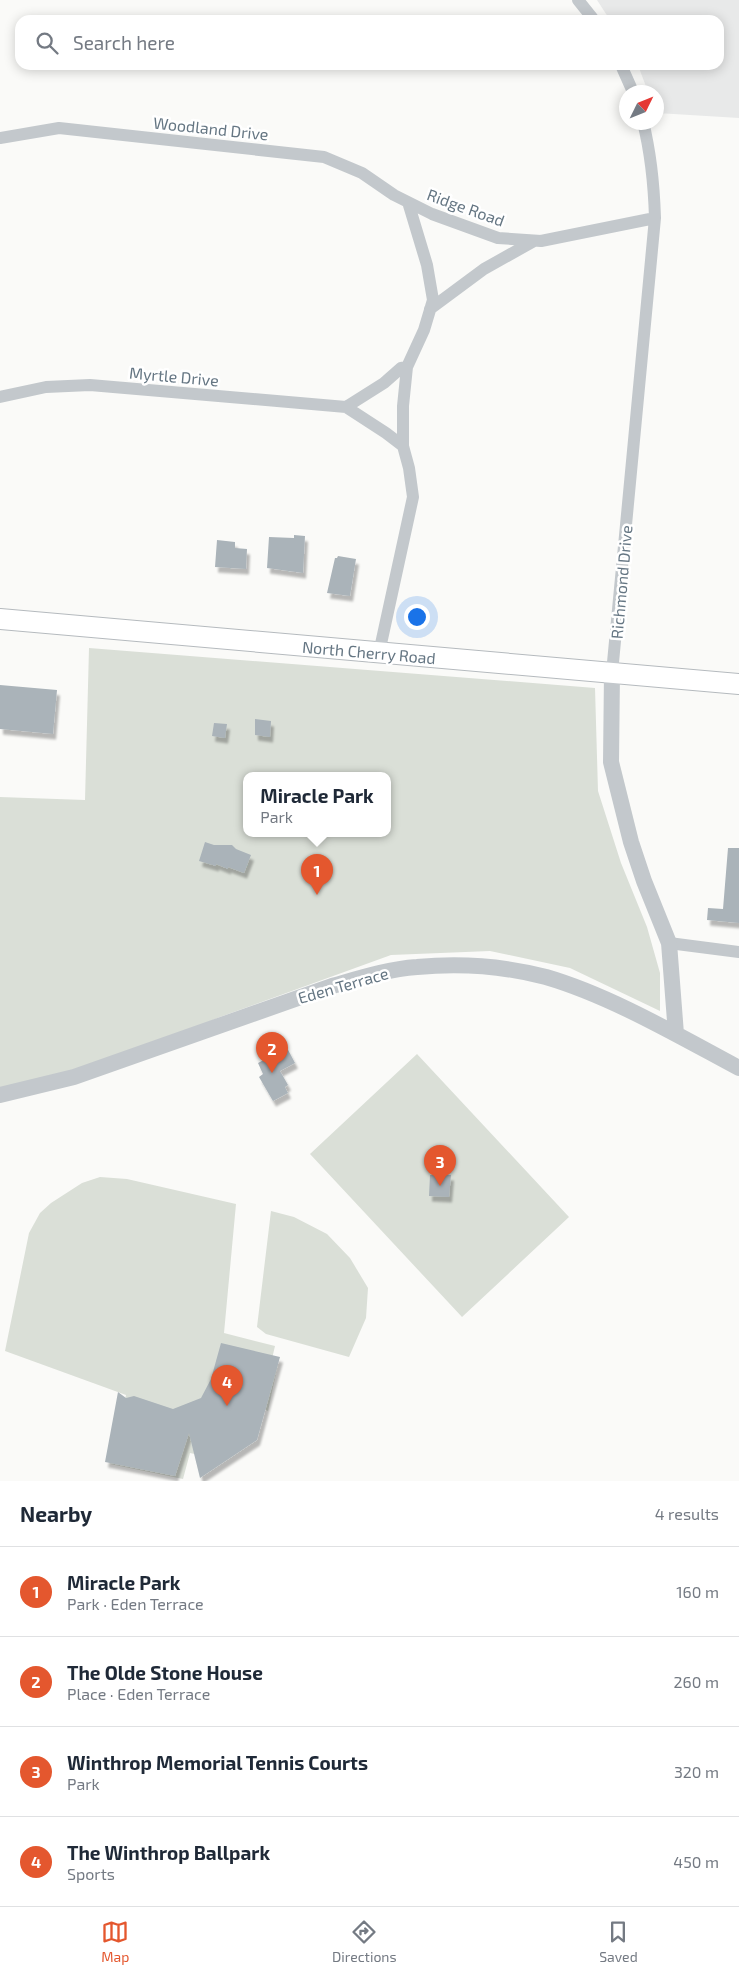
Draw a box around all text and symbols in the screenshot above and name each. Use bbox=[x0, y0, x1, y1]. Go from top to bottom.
search box bbox=[15, 15, 724, 70]
icon: search bbox=[33, 29, 61, 57]
text: Search here bbox=[73, 31, 175, 54]
north arrow bbox=[619, 85, 664, 130]
street label: Woodland Drive bbox=[152, 113, 270, 143]
street label: Ridge Road bbox=[425, 184, 507, 230]
street label: Myrtle Drive bbox=[128, 363, 220, 389]
street label: Richmond Drive bbox=[607, 524, 635, 640]
your location bbox=[404, 604, 430, 630]
street label: North Cherry Road bbox=[301, 637, 437, 667]
popup bbox=[243, 772, 391, 837]
text: Miracle Park bbox=[260, 784, 374, 807]
text: Park bbox=[260, 807, 293, 826]
pin: 1 bbox=[301, 854, 333, 895]
street label: Eden Terrace bbox=[296, 963, 390, 1007]
pin: 2 bbox=[256, 1032, 288, 1073]
pin: 3 bbox=[424, 1145, 456, 1186]
pin: 4 bbox=[211, 1365, 243, 1406]
text: Nearby bbox=[20, 1501, 92, 1526]
text: 4 results bbox=[655, 1504, 719, 1523]
text: Miracle Park bbox=[67, 1571, 180, 1594]
text: 1 bbox=[33, 1582, 39, 1601]
text: 160 m bbox=[676, 1582, 719, 1601]
text: Park · Eden Terrace bbox=[67, 1594, 204, 1613]
text: The Olde Stone House bbox=[67, 1661, 263, 1684]
text: 2 bbox=[31, 1672, 41, 1691]
text: 260 m bbox=[674, 1672, 719, 1691]
text: Place · Eden Terrace bbox=[67, 1684, 210, 1703]
text: Winthrop Memorial Tennis Courts bbox=[67, 1751, 368, 1774]
text: 3 bbox=[31, 1762, 41, 1781]
text: 320 m bbox=[674, 1762, 719, 1781]
text: Park bbox=[67, 1774, 100, 1793]
text: The Winthrop Ballpark bbox=[67, 1841, 270, 1864]
text: 4 bbox=[31, 1852, 41, 1871]
text: 450 m bbox=[673, 1852, 719, 1871]
text: Sports bbox=[67, 1864, 115, 1883]
tab: Map bbox=[101, 1918, 129, 1965]
tab: Directions bbox=[332, 1918, 397, 1965]
tab: Saved bbox=[599, 1918, 638, 1965]

